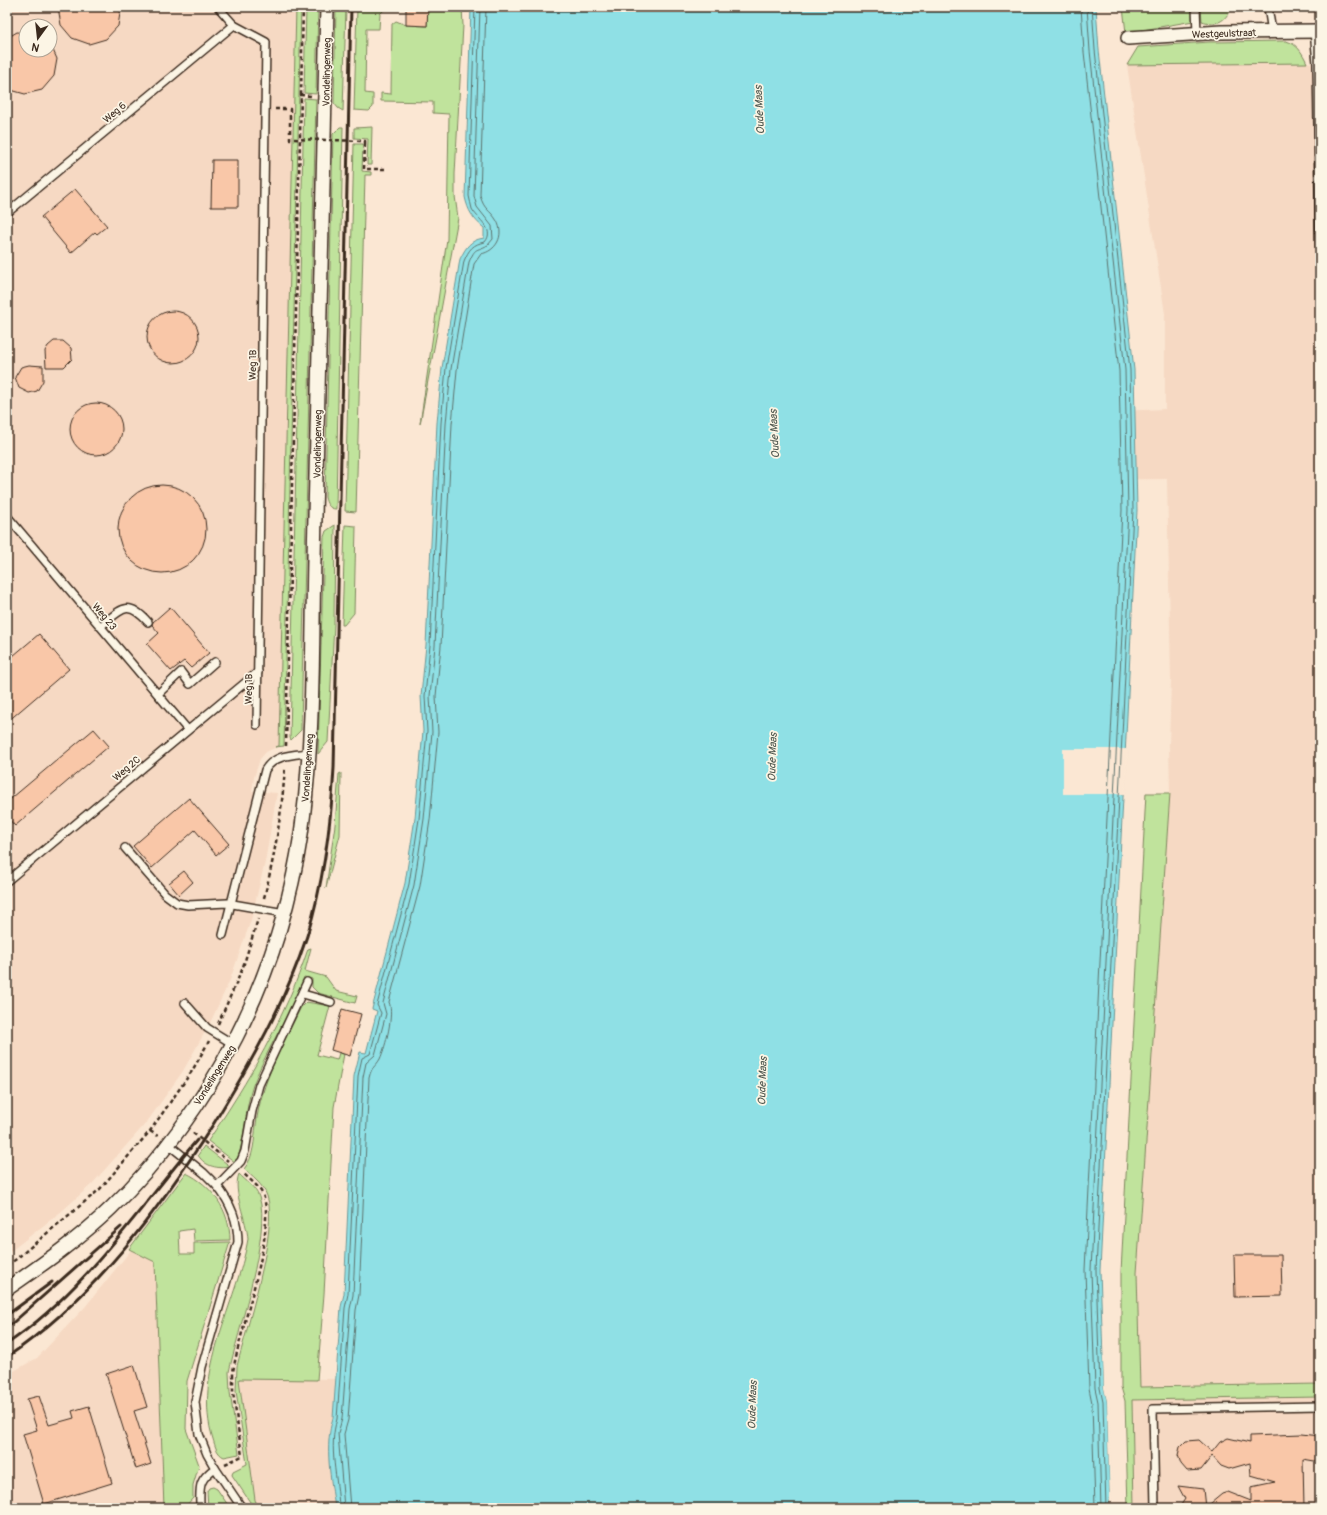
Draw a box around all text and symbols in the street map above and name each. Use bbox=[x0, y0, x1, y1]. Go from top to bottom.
north arrow bbox=[18, 18, 58, 58]
street label: Westgeulstraat bbox=[1192, 27, 1257, 41]
street label: Vondelingenweg bbox=[320, 38, 334, 106]
text: N bbox=[30, 40, 41, 54]
water label: Oude Maas bbox=[752, 84, 767, 135]
street label: Weg 6 bbox=[101, 100, 129, 126]
street label: Weg 1B bbox=[247, 349, 259, 380]
water label: Oude Maas bbox=[767, 408, 782, 459]
street label: Vondelingenweg bbox=[311, 410, 325, 478]
street label: Weg 23 bbox=[89, 601, 119, 633]
street label: Weg 1B bbox=[243, 673, 255, 704]
water label: Oude Maas bbox=[765, 731, 780, 782]
street label: Vondelingenweg bbox=[300, 733, 316, 803]
street label: Weg 2C bbox=[110, 754, 143, 784]
street label: Vondelingenweg bbox=[192, 1043, 238, 1108]
water label: Oude Maas bbox=[755, 1055, 770, 1106]
water label: Oude Maas bbox=[745, 1379, 760, 1430]

